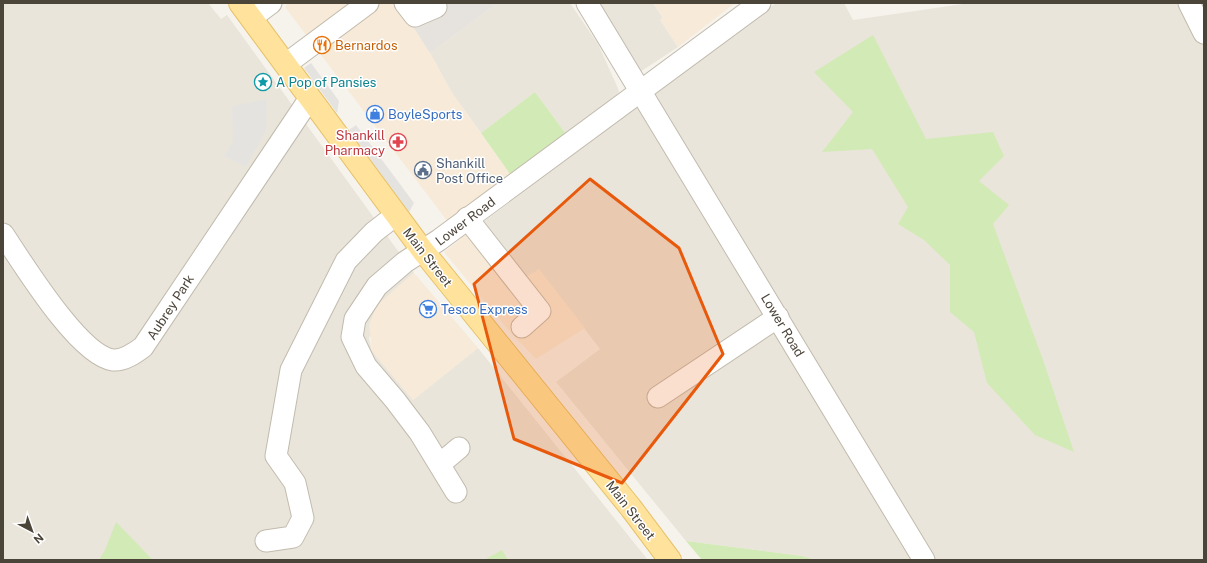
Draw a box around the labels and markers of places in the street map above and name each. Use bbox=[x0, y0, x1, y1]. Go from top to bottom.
restaurant icon: Bernardos bbox=[312, 35, 332, 55]
place label: Bernardos bbox=[335, 38, 398, 53]
place icon: A Pop of Pansies bbox=[253, 72, 273, 92]
place label: A Pop of Pansies bbox=[276, 75, 376, 90]
shop icon: BoyleSports bbox=[365, 104, 385, 124]
place label: BoyleSports bbox=[388, 107, 462, 122]
place label: Shankill Pharmacy bbox=[325, 128, 385, 158]
pharmacy icon: Shankill Pharmacy bbox=[388, 132, 408, 152]
place label: Shankill Post Office bbox=[436, 156, 503, 186]
public building icon: Shankill Post Office bbox=[413, 160, 433, 180]
supermarket icon: Tesco Express bbox=[418, 299, 438, 319]
place label: Tesco Express bbox=[441, 302, 528, 317]

